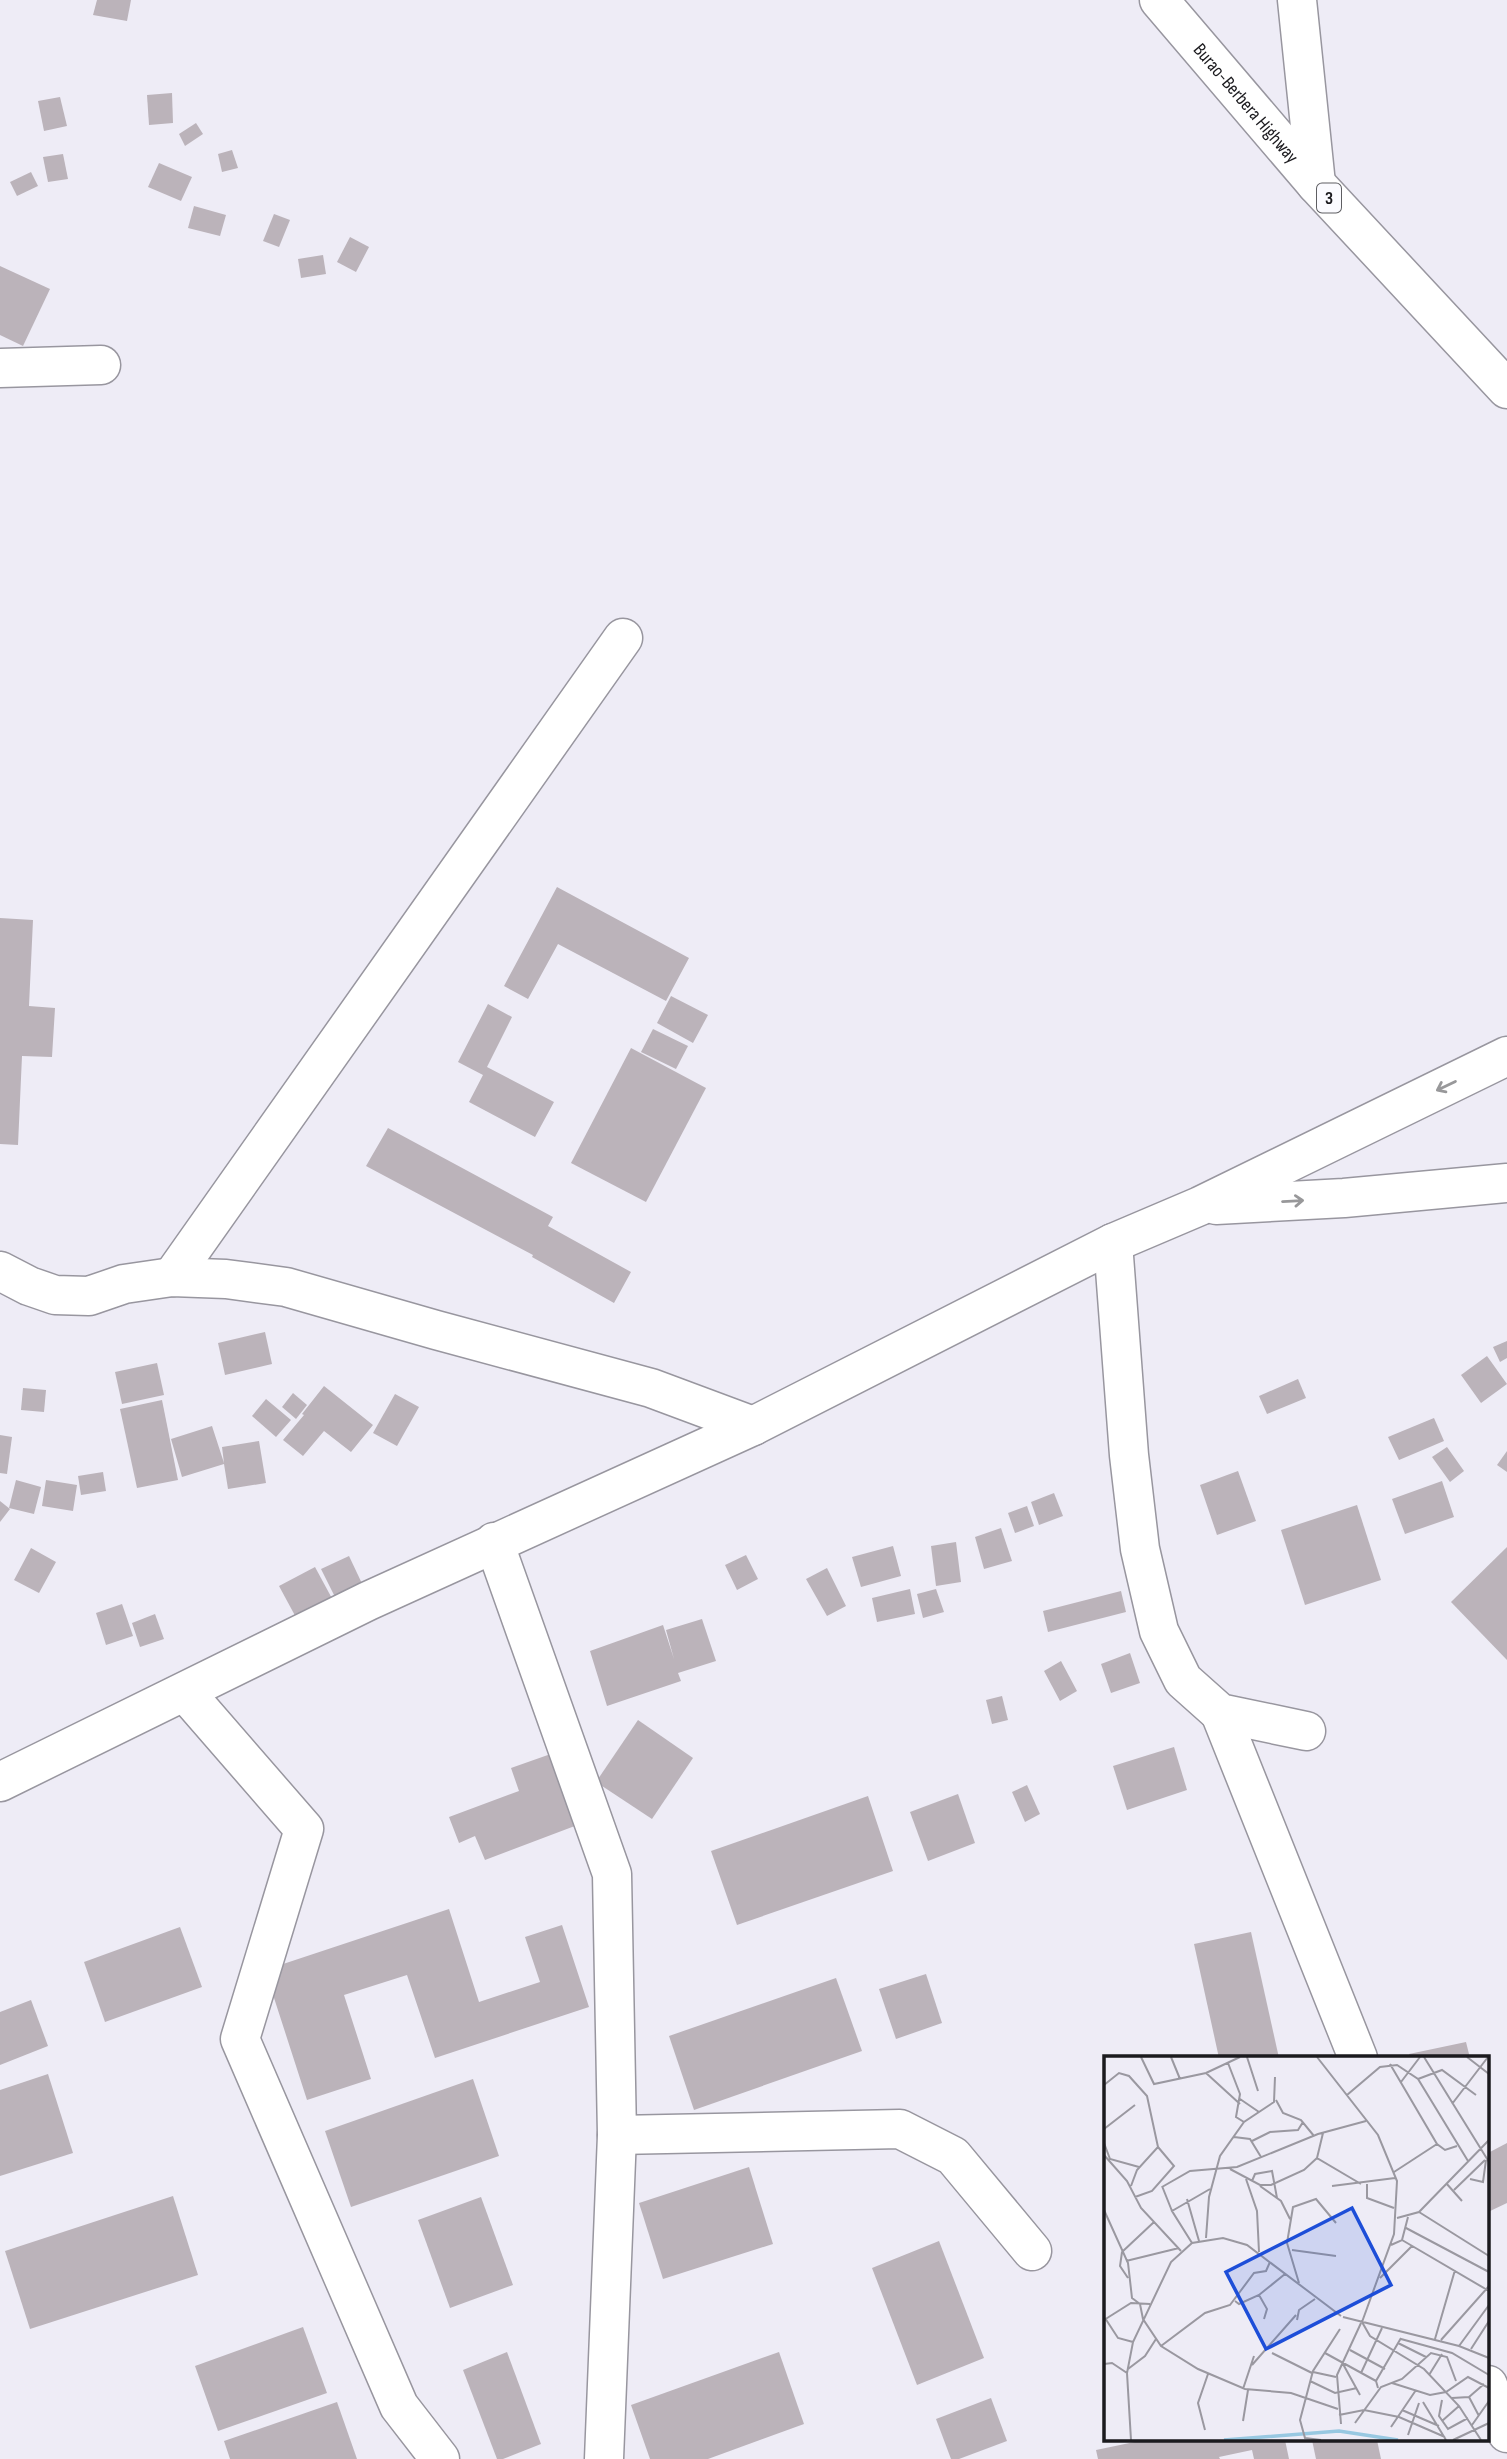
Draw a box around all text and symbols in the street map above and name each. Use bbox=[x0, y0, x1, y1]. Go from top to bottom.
street label: Burao-Berbera Highway bbox=[1188, 39, 1303, 169]
road number: 3 bbox=[1317, 183, 1341, 212]
one-way arrow bbox=[1436, 1080, 1457, 1093]
one-way arrow bbox=[1281, 1194, 1304, 1207]
inset map bbox=[1104, 2056, 1490, 2442]

